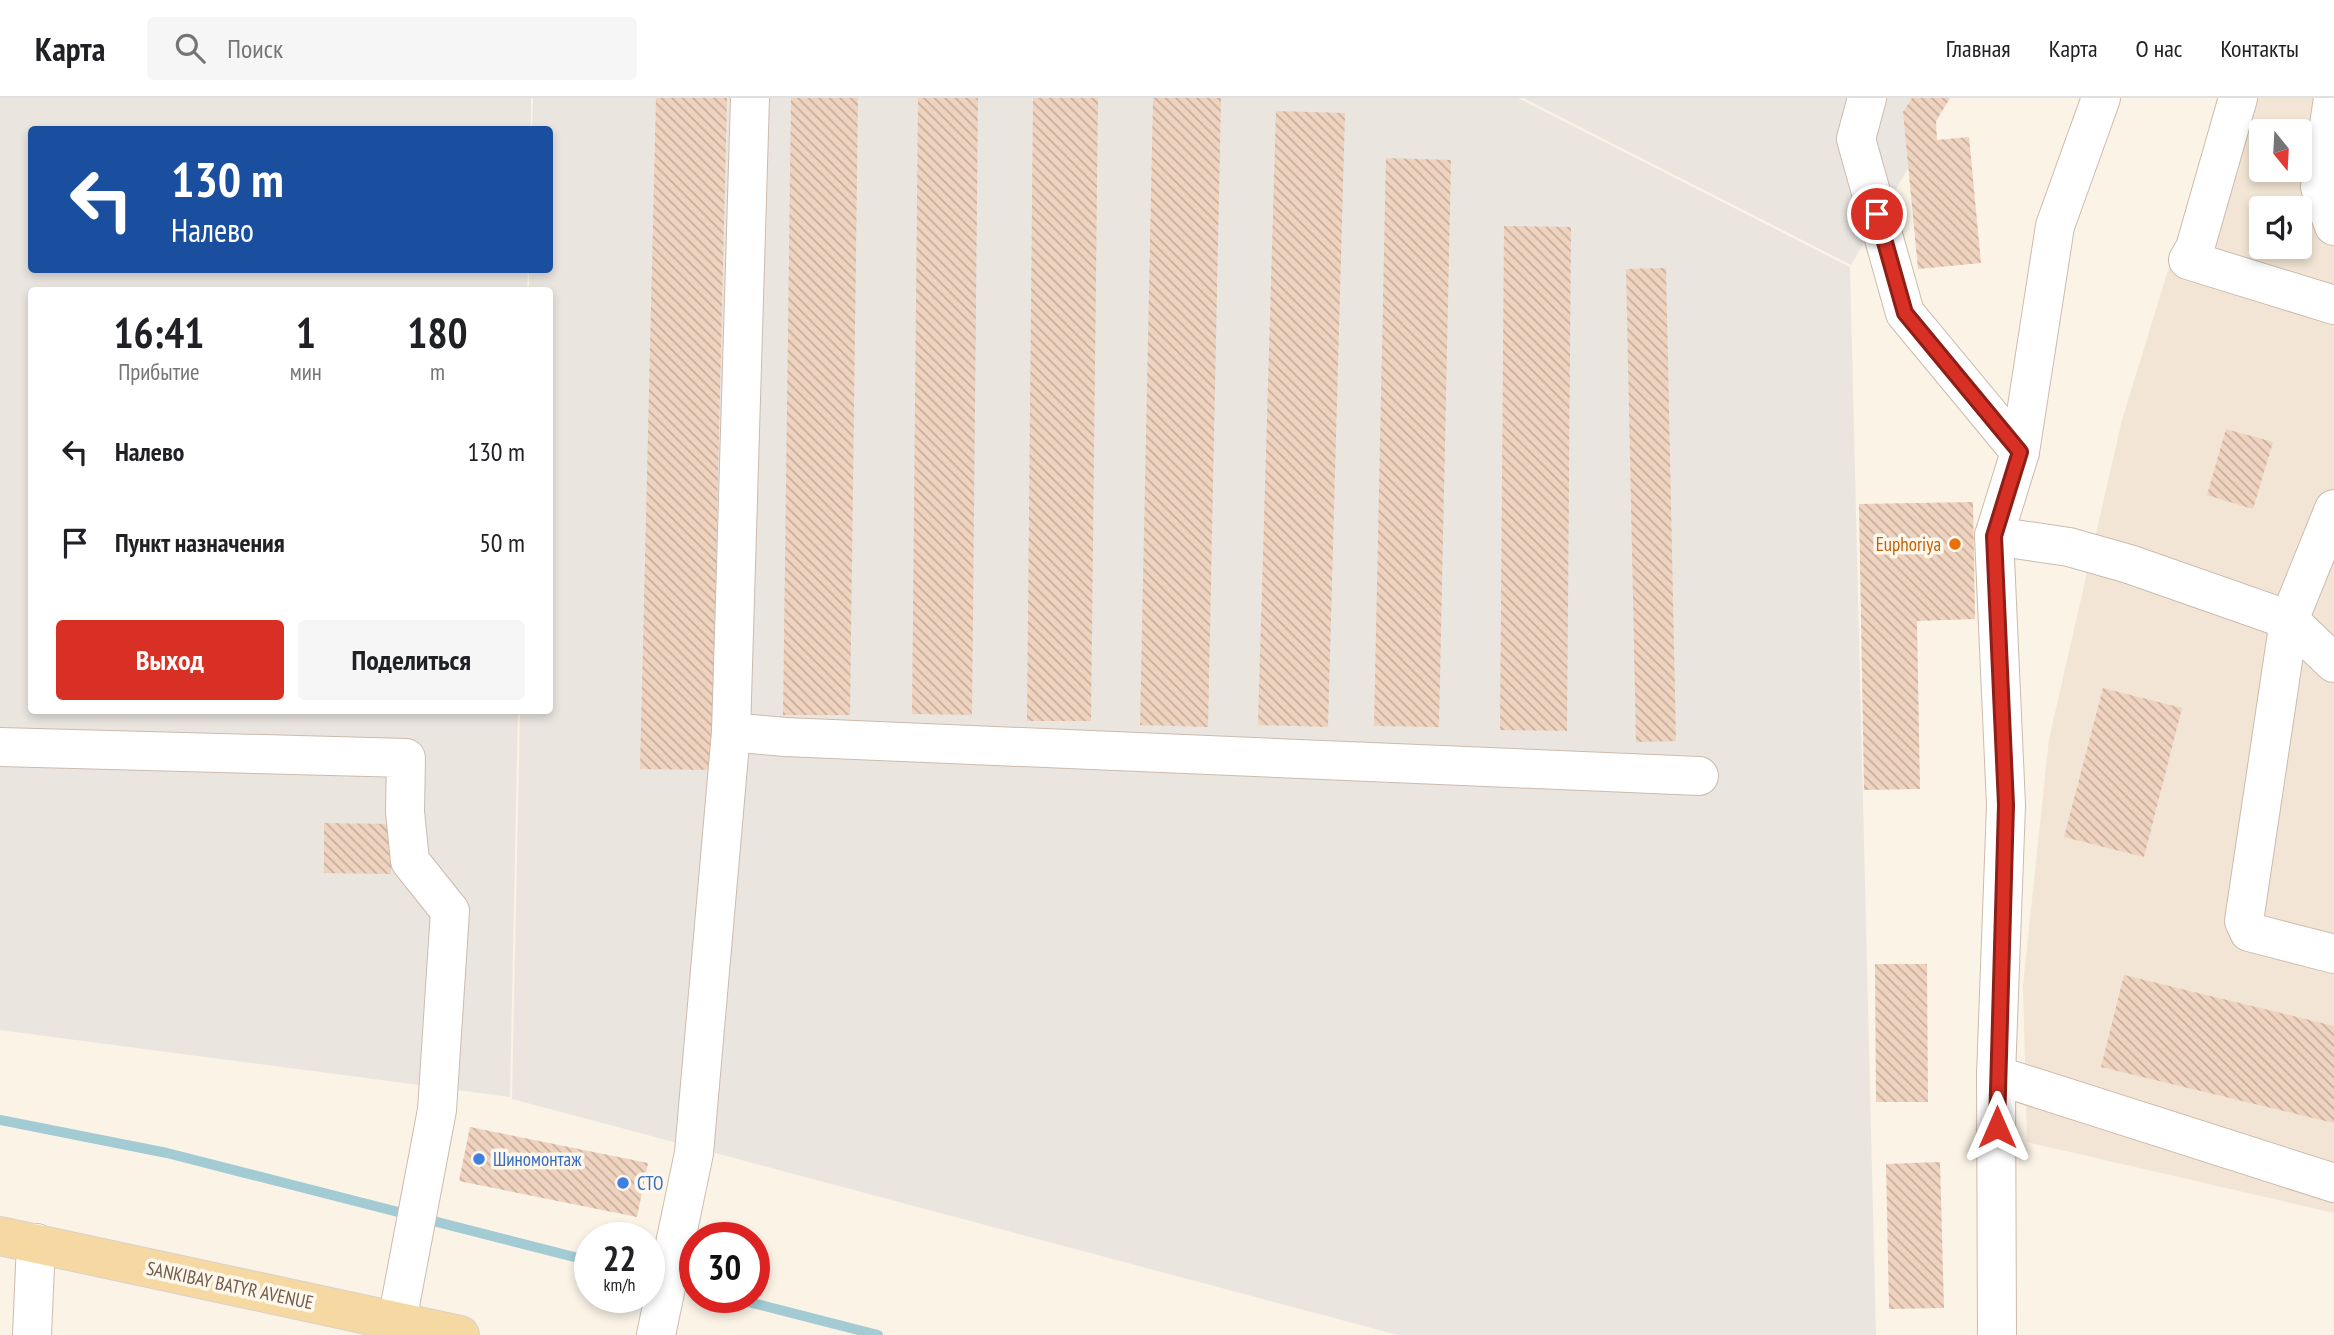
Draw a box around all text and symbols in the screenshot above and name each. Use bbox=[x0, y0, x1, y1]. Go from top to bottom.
search box bbox=[147, 17, 637, 80]
text: Карта bbox=[35, 27, 105, 70]
icon: search bbox=[171, 29, 209, 67]
text: Поиск bbox=[227, 32, 283, 65]
text: Главная bbox=[1946, 33, 2011, 64]
text: Карта bbox=[2049, 33, 2098, 64]
text: О нас bbox=[2136, 33, 2182, 64]
text: Контакты bbox=[2220, 33, 2299, 64]
north arrow bbox=[2249, 119, 2312, 182]
map controls bbox=[2249, 119, 2312, 259]
text: 130 m bbox=[171, 147, 284, 211]
icon: left bbox=[56, 154, 147, 245]
pin bbox=[1847, 184, 1907, 244]
icon: arrive bbox=[1858, 195, 1896, 233]
button: sound bbox=[2249, 196, 2312, 259]
text: Налево bbox=[171, 209, 254, 251]
text: 16:41 bbox=[113, 305, 204, 360]
text: 1 bbox=[296, 305, 316, 360]
text: 180 bbox=[407, 305, 468, 360]
text: Прибытие bbox=[118, 357, 200, 386]
text: мин bbox=[290, 357, 322, 386]
text: m bbox=[430, 357, 445, 386]
icon: left bbox=[56, 433, 94, 471]
text: Налево bbox=[115, 435, 184, 468]
text: 130 m bbox=[467, 435, 525, 468]
icon: arrive bbox=[56, 524, 94, 562]
text: Пункт назначения bbox=[115, 526, 285, 559]
text: 50 m bbox=[479, 526, 525, 559]
place label: Euphoriya bbox=[1876, 532, 1941, 556]
marker: Euphoriya bbox=[1947, 536, 1963, 552]
button: Выход bbox=[56, 620, 284, 700]
button: Поделиться bbox=[298, 620, 525, 700]
position arrow bbox=[1960, 1090, 2034, 1164]
place label: Шиномонтаж bbox=[493, 1147, 582, 1171]
marker: Шиномонтаж bbox=[471, 1151, 487, 1167]
place label: СТО bbox=[637, 1171, 663, 1195]
marker: СТО bbox=[615, 1175, 631, 1191]
speed limit sign: 30 bbox=[679, 1222, 770, 1313]
text: 22 bbox=[603, 1235, 636, 1281]
street label: SANKIBAY BATYR AVENUE bbox=[144, 1256, 316, 1314]
text: km/h bbox=[604, 1273, 635, 1296]

